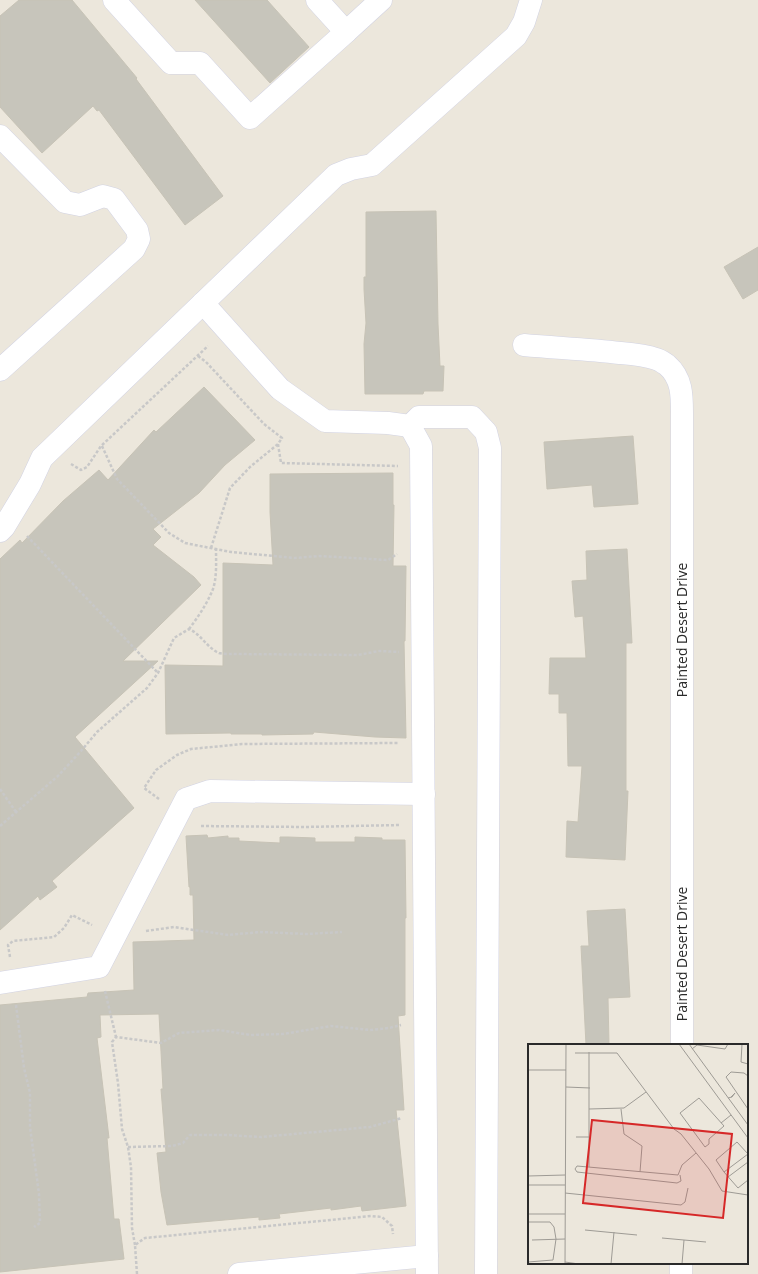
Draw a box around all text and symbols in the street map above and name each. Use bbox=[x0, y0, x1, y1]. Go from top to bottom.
street label: Painted Desert Drive bbox=[672, 563, 691, 697]
street label: Painted Desert Drive bbox=[672, 887, 691, 1021]
inset map bbox=[528, 1044, 748, 1264]

